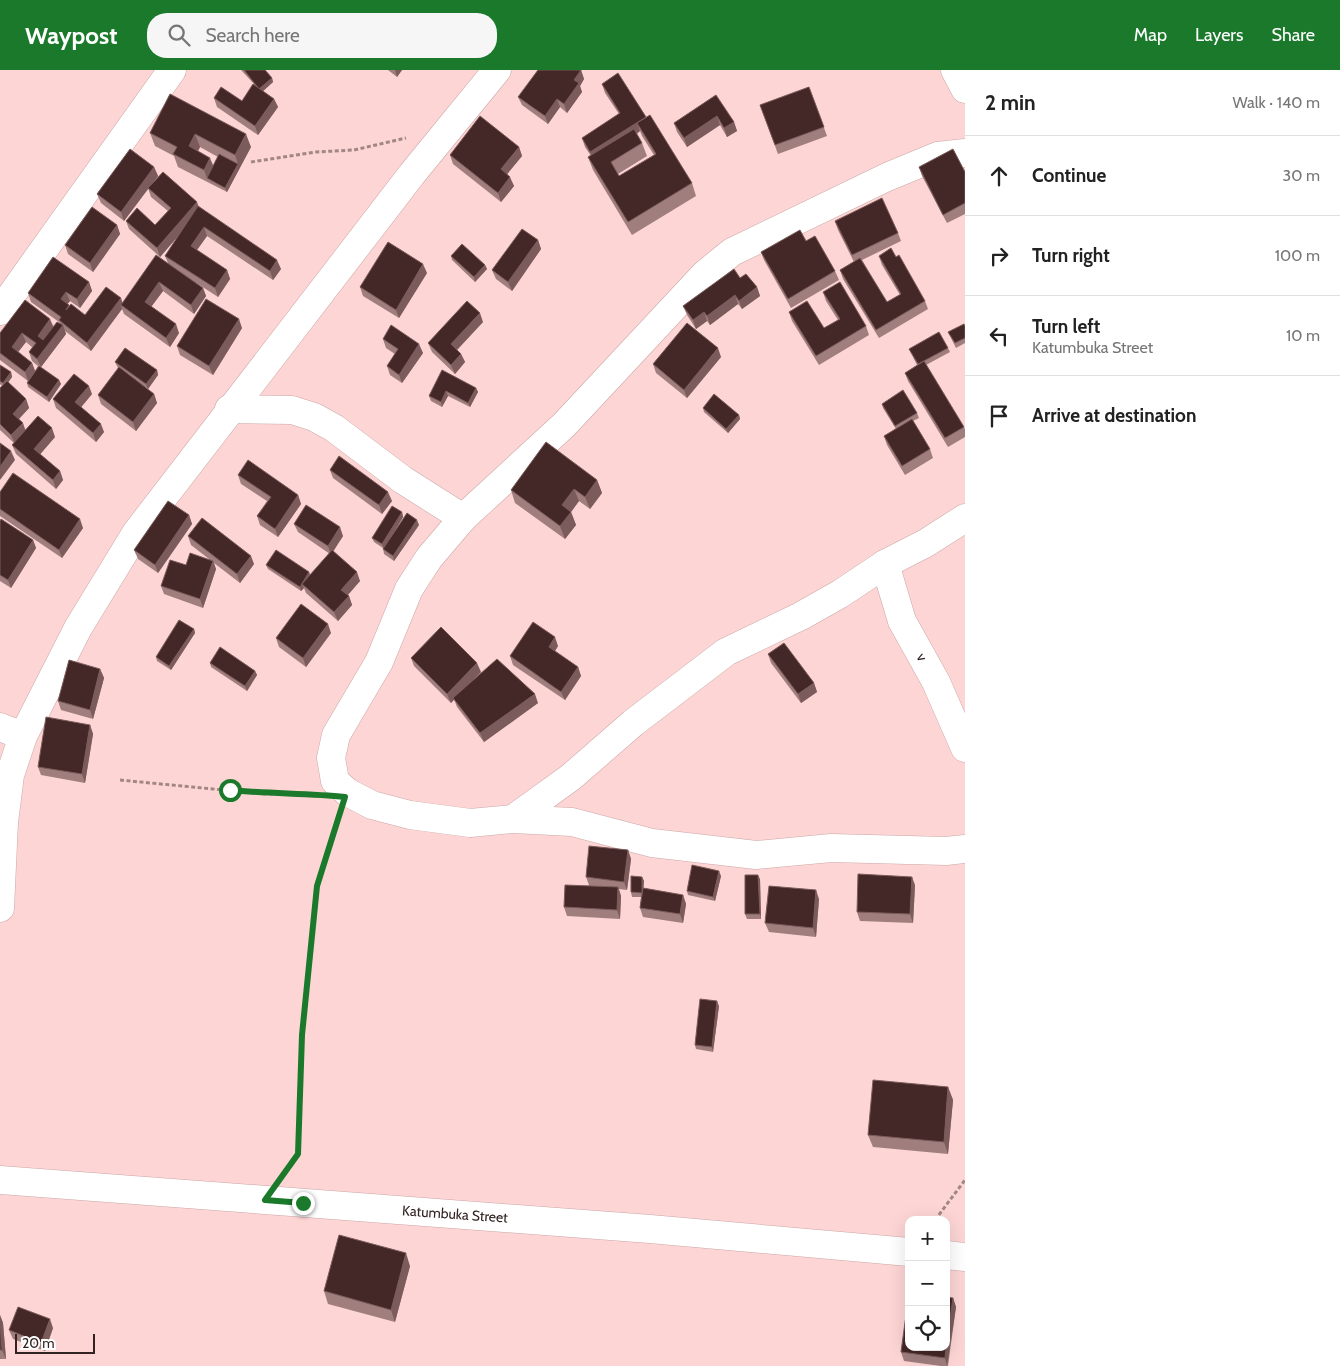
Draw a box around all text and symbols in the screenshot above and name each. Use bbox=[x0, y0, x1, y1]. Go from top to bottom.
search box bbox=[147, 13, 497, 58]
text: Waypost bbox=[25, 21, 117, 50]
icon: search bbox=[165, 21, 193, 49]
text: Search here bbox=[205, 24, 300, 47]
text: Map bbox=[1134, 24, 1167, 46]
text: Layers bbox=[1195, 24, 1244, 46]
text: Share bbox=[1272, 24, 1315, 46]
text: 2 min bbox=[985, 90, 1036, 115]
text: Walk · 140 m bbox=[1233, 93, 1320, 112]
icon: ahead bbox=[985, 162, 1013, 190]
text: Continue bbox=[1032, 164, 1106, 187]
text: 30 m bbox=[1283, 166, 1320, 185]
icon: right bbox=[985, 242, 1013, 270]
text: Turn right bbox=[1032, 244, 1110, 267]
text: 100 m bbox=[1275, 246, 1320, 265]
text: Turn left bbox=[1032, 315, 1100, 338]
icon: left bbox=[985, 322, 1013, 350]
text: 10 m bbox=[1286, 326, 1320, 345]
text: Katumbuka Street bbox=[1032, 338, 1153, 357]
icon: arrive bbox=[985, 402, 1013, 430]
text: Arrive at destination bbox=[1032, 404, 1196, 427]
street label: v bbox=[912, 650, 932, 664]
route start bbox=[219, 779, 242, 802]
route end bbox=[292, 1192, 315, 1215]
street label: Katumbuka Street bbox=[402, 1201, 509, 1227]
map controls bbox=[905, 1216, 950, 1351]
button: + bbox=[905, 1216, 950, 1261]
button: − bbox=[905, 1261, 950, 1306]
button: locate bbox=[905, 1306, 950, 1351]
scale bar bbox=[15, 1331, 95, 1354]
text: 20 m bbox=[22, 1334, 55, 1352]

